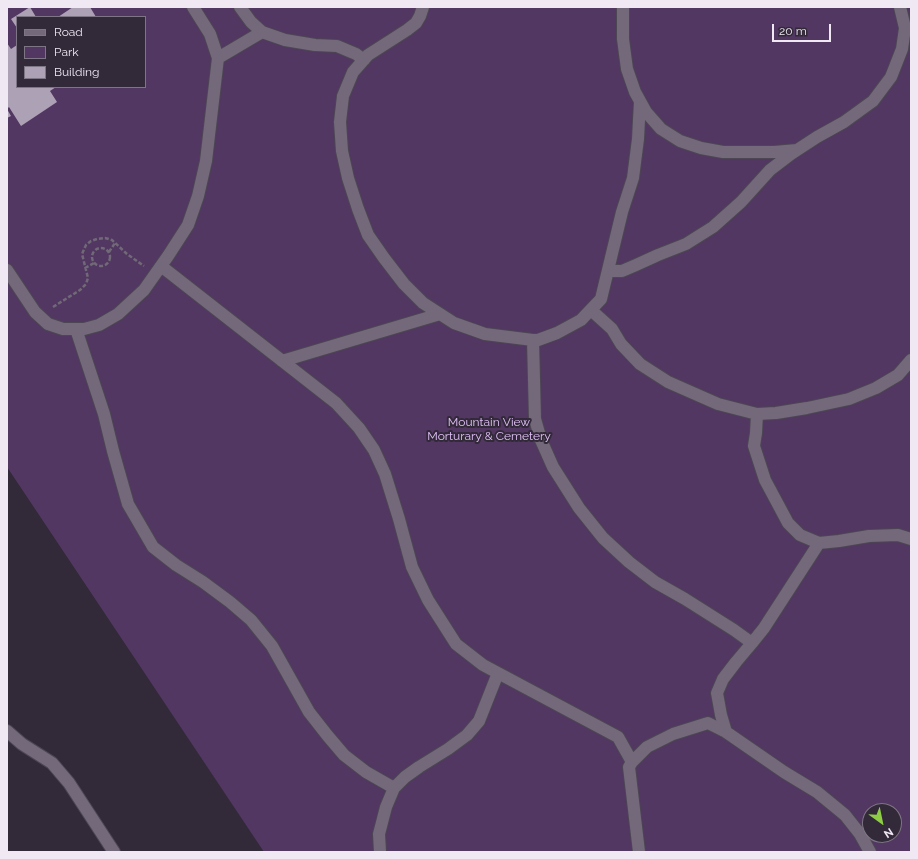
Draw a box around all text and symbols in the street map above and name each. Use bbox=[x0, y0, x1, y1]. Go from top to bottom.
legend bbox=[16, 16, 146, 88]
scale bar bbox=[774, 16, 833, 42]
text: 20 m bbox=[779, 24, 807, 38]
text: Road bbox=[54, 25, 83, 39]
text: Park bbox=[54, 45, 79, 59]
text: Building bbox=[54, 65, 100, 79]
park label: Mountain View Morturary & Cemetery bbox=[427, 415, 551, 443]
north arrow bbox=[862, 803, 902, 843]
text: N bbox=[881, 825, 895, 840]

